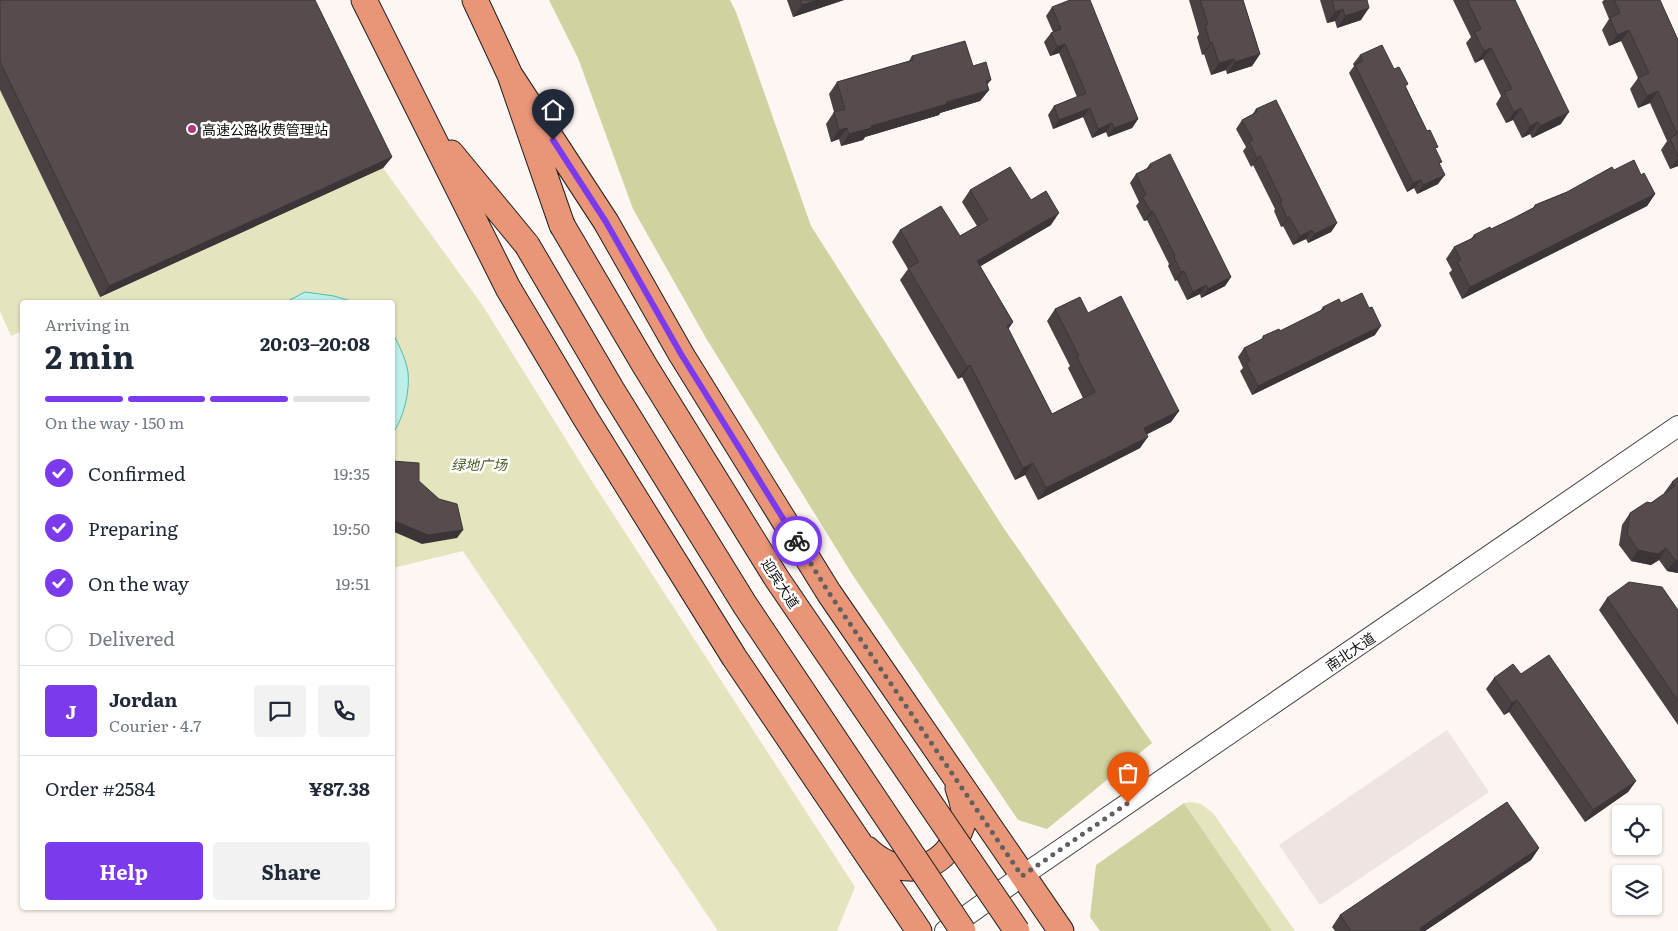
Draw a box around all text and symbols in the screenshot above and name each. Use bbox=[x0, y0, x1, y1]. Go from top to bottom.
pin bbox=[532, 89, 574, 140]
icon: home bbox=[539, 96, 567, 124]
place label: 高速公路收费管理站 bbox=[202, 119, 328, 139]
marker: 高速公路收费管理站 bbox=[186, 123, 198, 135]
text: Arriving in bbox=[45, 312, 130, 336]
text: 20:03–20:08 bbox=[260, 329, 370, 357]
text: 2 min bbox=[45, 331, 134, 379]
text: On the way · 150 m bbox=[45, 410, 184, 434]
park label: 绿地广场 bbox=[451, 454, 508, 474]
icon: check bbox=[45, 459, 73, 487]
text: Confirmed bbox=[88, 459, 186, 487]
text: 19:35 bbox=[333, 461, 370, 485]
icon: check bbox=[45, 514, 73, 542]
text: Preparing bbox=[88, 514, 178, 542]
text: 19:50 bbox=[332, 516, 370, 540]
courier bbox=[772, 516, 822, 566]
icon: bike bbox=[783, 527, 811, 555]
street label: 迎宾大道 bbox=[757, 554, 805, 612]
icon: check bbox=[45, 569, 73, 597]
text: On the way bbox=[88, 569, 189, 597]
text: 19:51 bbox=[335, 571, 370, 595]
text: Delivered bbox=[88, 624, 175, 652]
street label: 南北大道 bbox=[1321, 627, 1379, 675]
text: Jordan bbox=[109, 685, 178, 713]
button: chat bbox=[254, 685, 306, 737]
button: phone bbox=[318, 685, 370, 737]
text: J bbox=[66, 697, 76, 725]
text: Courier · 4.7 bbox=[109, 713, 201, 737]
pin bbox=[1107, 752, 1149, 803]
icon: bag bbox=[1114, 759, 1142, 787]
text: Order #2584 bbox=[45, 774, 155, 802]
text: ¥87.38 bbox=[309, 774, 370, 802]
map controls bbox=[1612, 805, 1662, 915]
button: locate bbox=[1612, 805, 1662, 855]
button: Help bbox=[45, 842, 203, 900]
button: Share bbox=[213, 842, 370, 900]
button: layers bbox=[1612, 865, 1662, 915]

